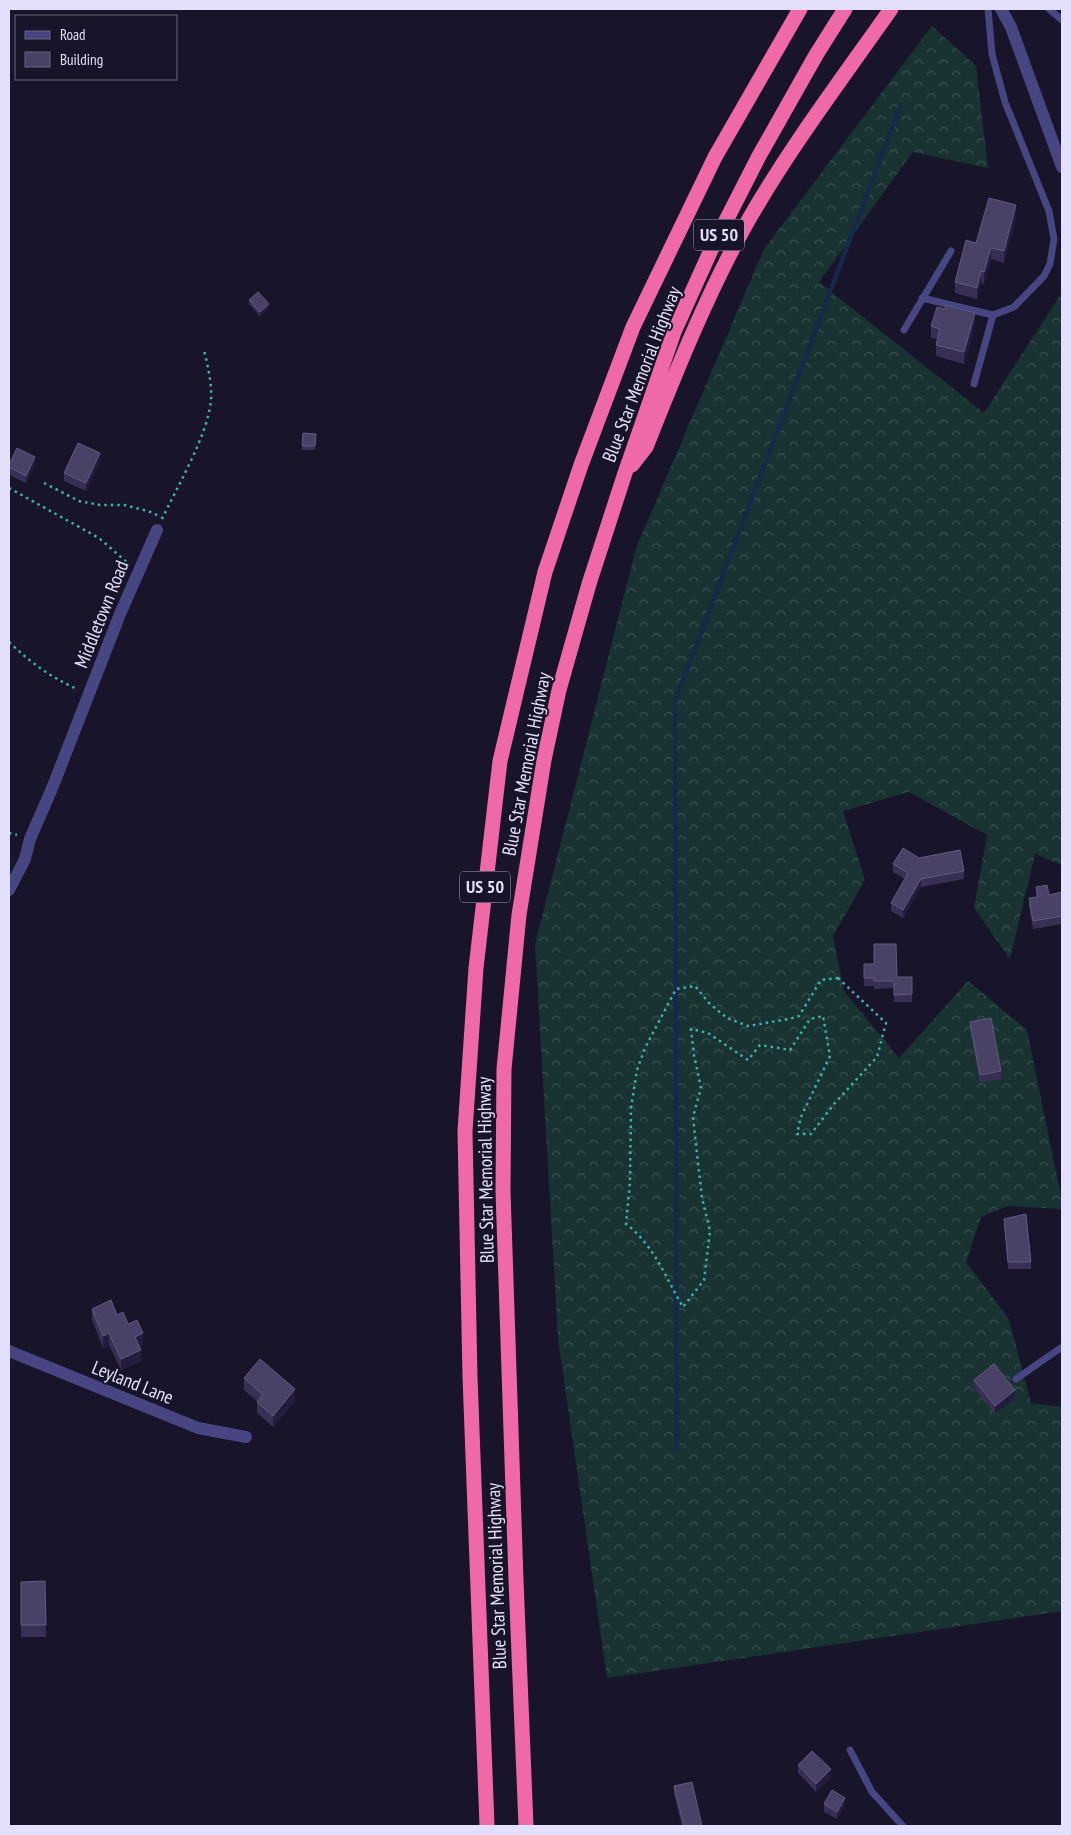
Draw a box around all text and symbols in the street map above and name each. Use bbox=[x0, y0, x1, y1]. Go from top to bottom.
legend bbox=[15, 15, 178, 80]
text: Road bbox=[60, 25, 86, 44]
text: Building bbox=[60, 50, 103, 69]
road number: US 50 bbox=[694, 220, 744, 250]
street label: Blue Star Memorial Highway bbox=[596, 282, 686, 465]
street label: Middletown Road bbox=[69, 557, 133, 671]
street label: Blue Star Memorial Highway bbox=[496, 669, 556, 858]
road number: US 50 bbox=[460, 872, 510, 902]
street label: Blue Star Memorial Highway bbox=[471, 1076, 499, 1263]
street label: Leyland Lane bbox=[89, 1355, 177, 1409]
street label: Blue Star Memorial Highway bbox=[481, 1482, 511, 1670]

